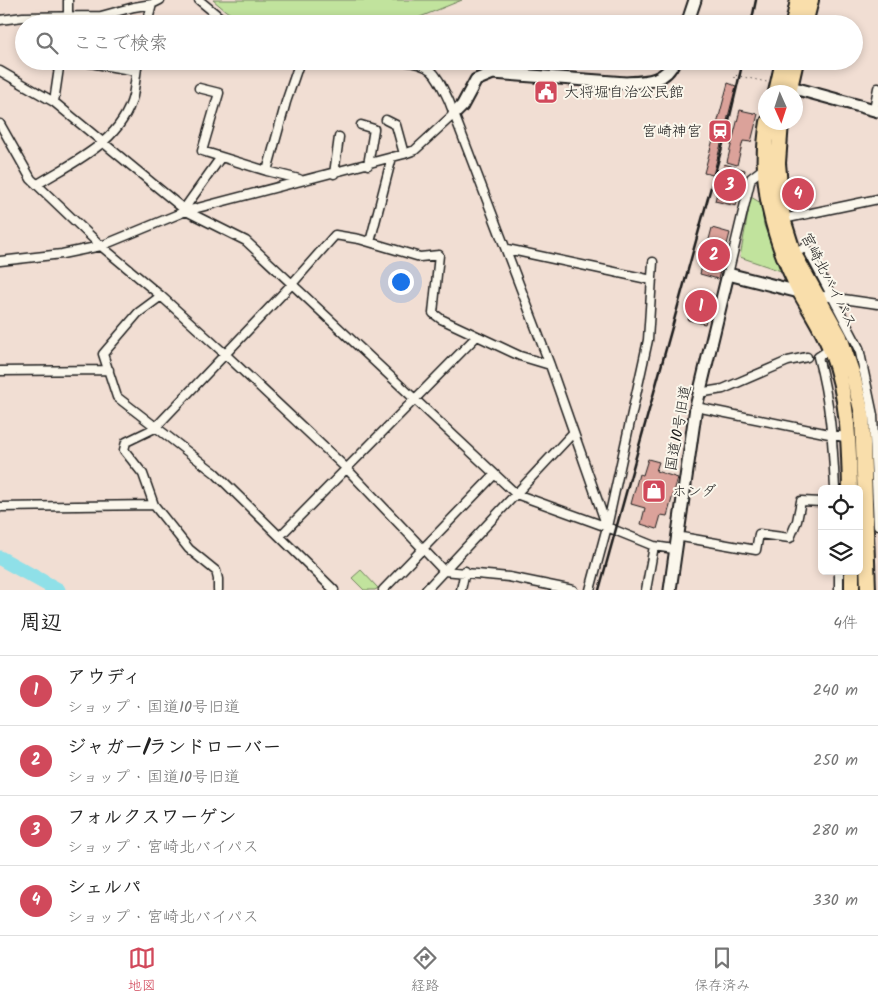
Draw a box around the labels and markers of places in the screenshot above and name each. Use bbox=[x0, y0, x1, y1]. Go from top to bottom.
public building icon: 大将堀自治公民館 bbox=[533, 79, 559, 105]
place label: 大将堀自治公民館 bbox=[564, 81, 684, 105]
station icon: 宮崎神宮 bbox=[707, 118, 733, 144]
place label: 宮崎神宮 bbox=[642, 120, 702, 144]
pin: 3 bbox=[714, 166, 746, 204]
pin: 4 bbox=[782, 175, 814, 213]
pin: 2 bbox=[698, 236, 730, 274]
pin: 1 bbox=[685, 287, 717, 325]
shop icon: ホンダ bbox=[641, 478, 667, 504]
place label: ホンダ bbox=[672, 480, 716, 504]

